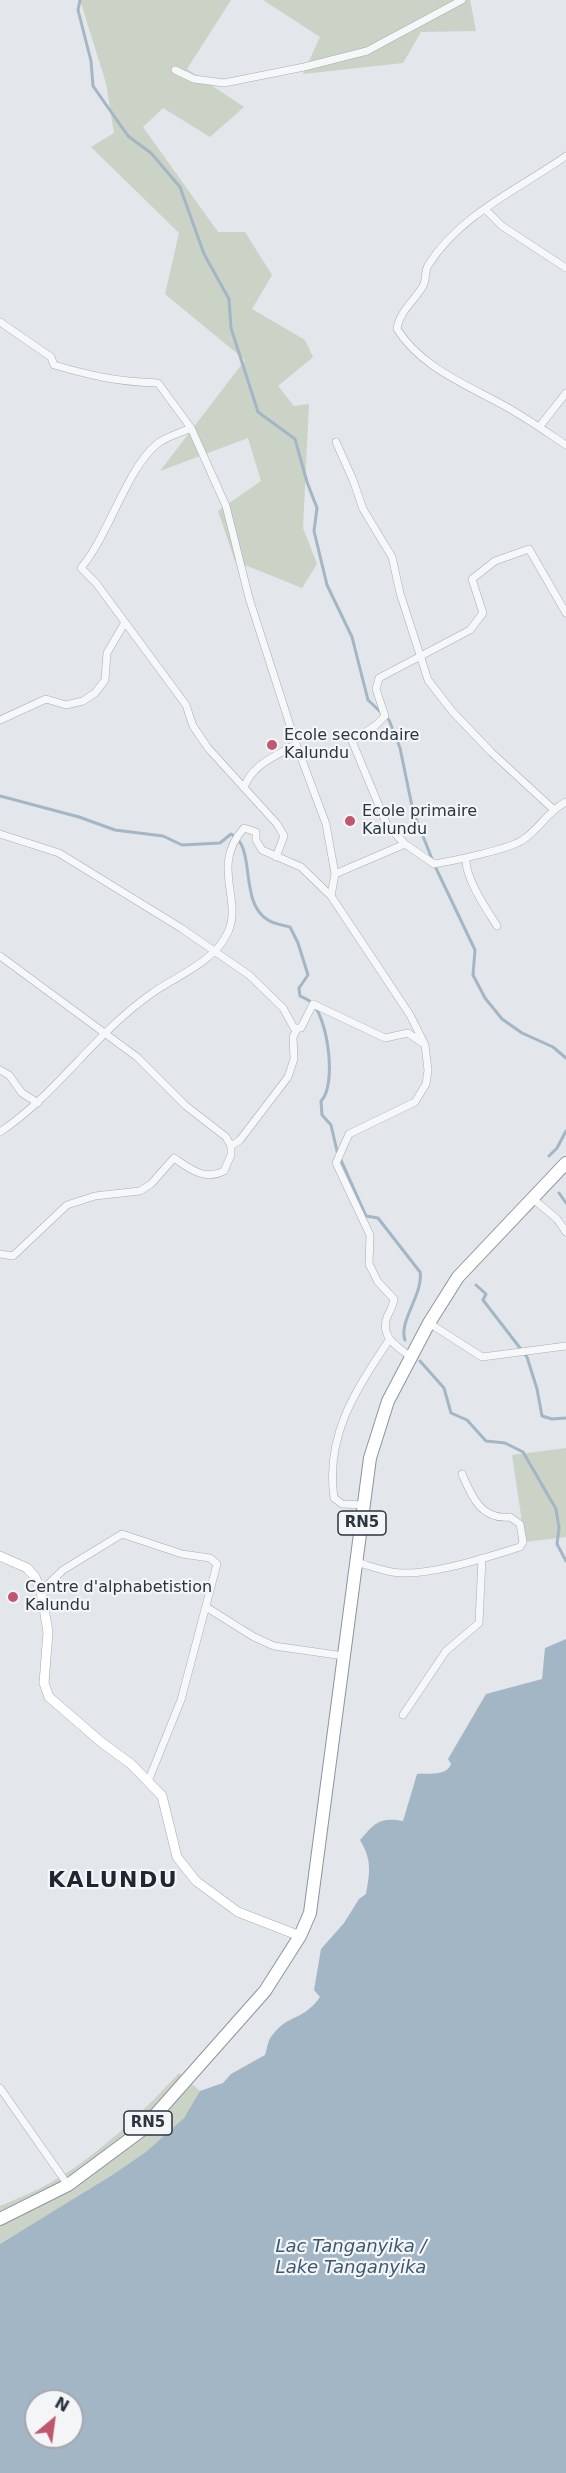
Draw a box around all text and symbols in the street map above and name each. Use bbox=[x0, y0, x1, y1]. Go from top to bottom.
place label: Ecole secondaire Kalundu bbox=[284, 726, 419, 764]
marker: Ecole secondaire Kalundu bbox=[265, 738, 279, 752]
place label: Ecole primaire Kalundu bbox=[362, 802, 477, 840]
marker: Ecole primaire Kalundu bbox=[343, 814, 357, 828]
road number: RN5 bbox=[338, 1511, 386, 1535]
place label: Centre d'alphabetistion Kalundu bbox=[25, 1578, 212, 1616]
marker: Centre d'alphabetistion Kalundu bbox=[6, 1590, 20, 1604]
district label: KALUNDU bbox=[48, 1868, 178, 1894]
road number: RN5 bbox=[124, 2111, 172, 2135]
water label: Lac Tanganyika / Lake Tanganyika bbox=[276, 2236, 426, 2278]
north arrow bbox=[24, 2389, 84, 2449]
text: N bbox=[52, 2393, 72, 2416]

